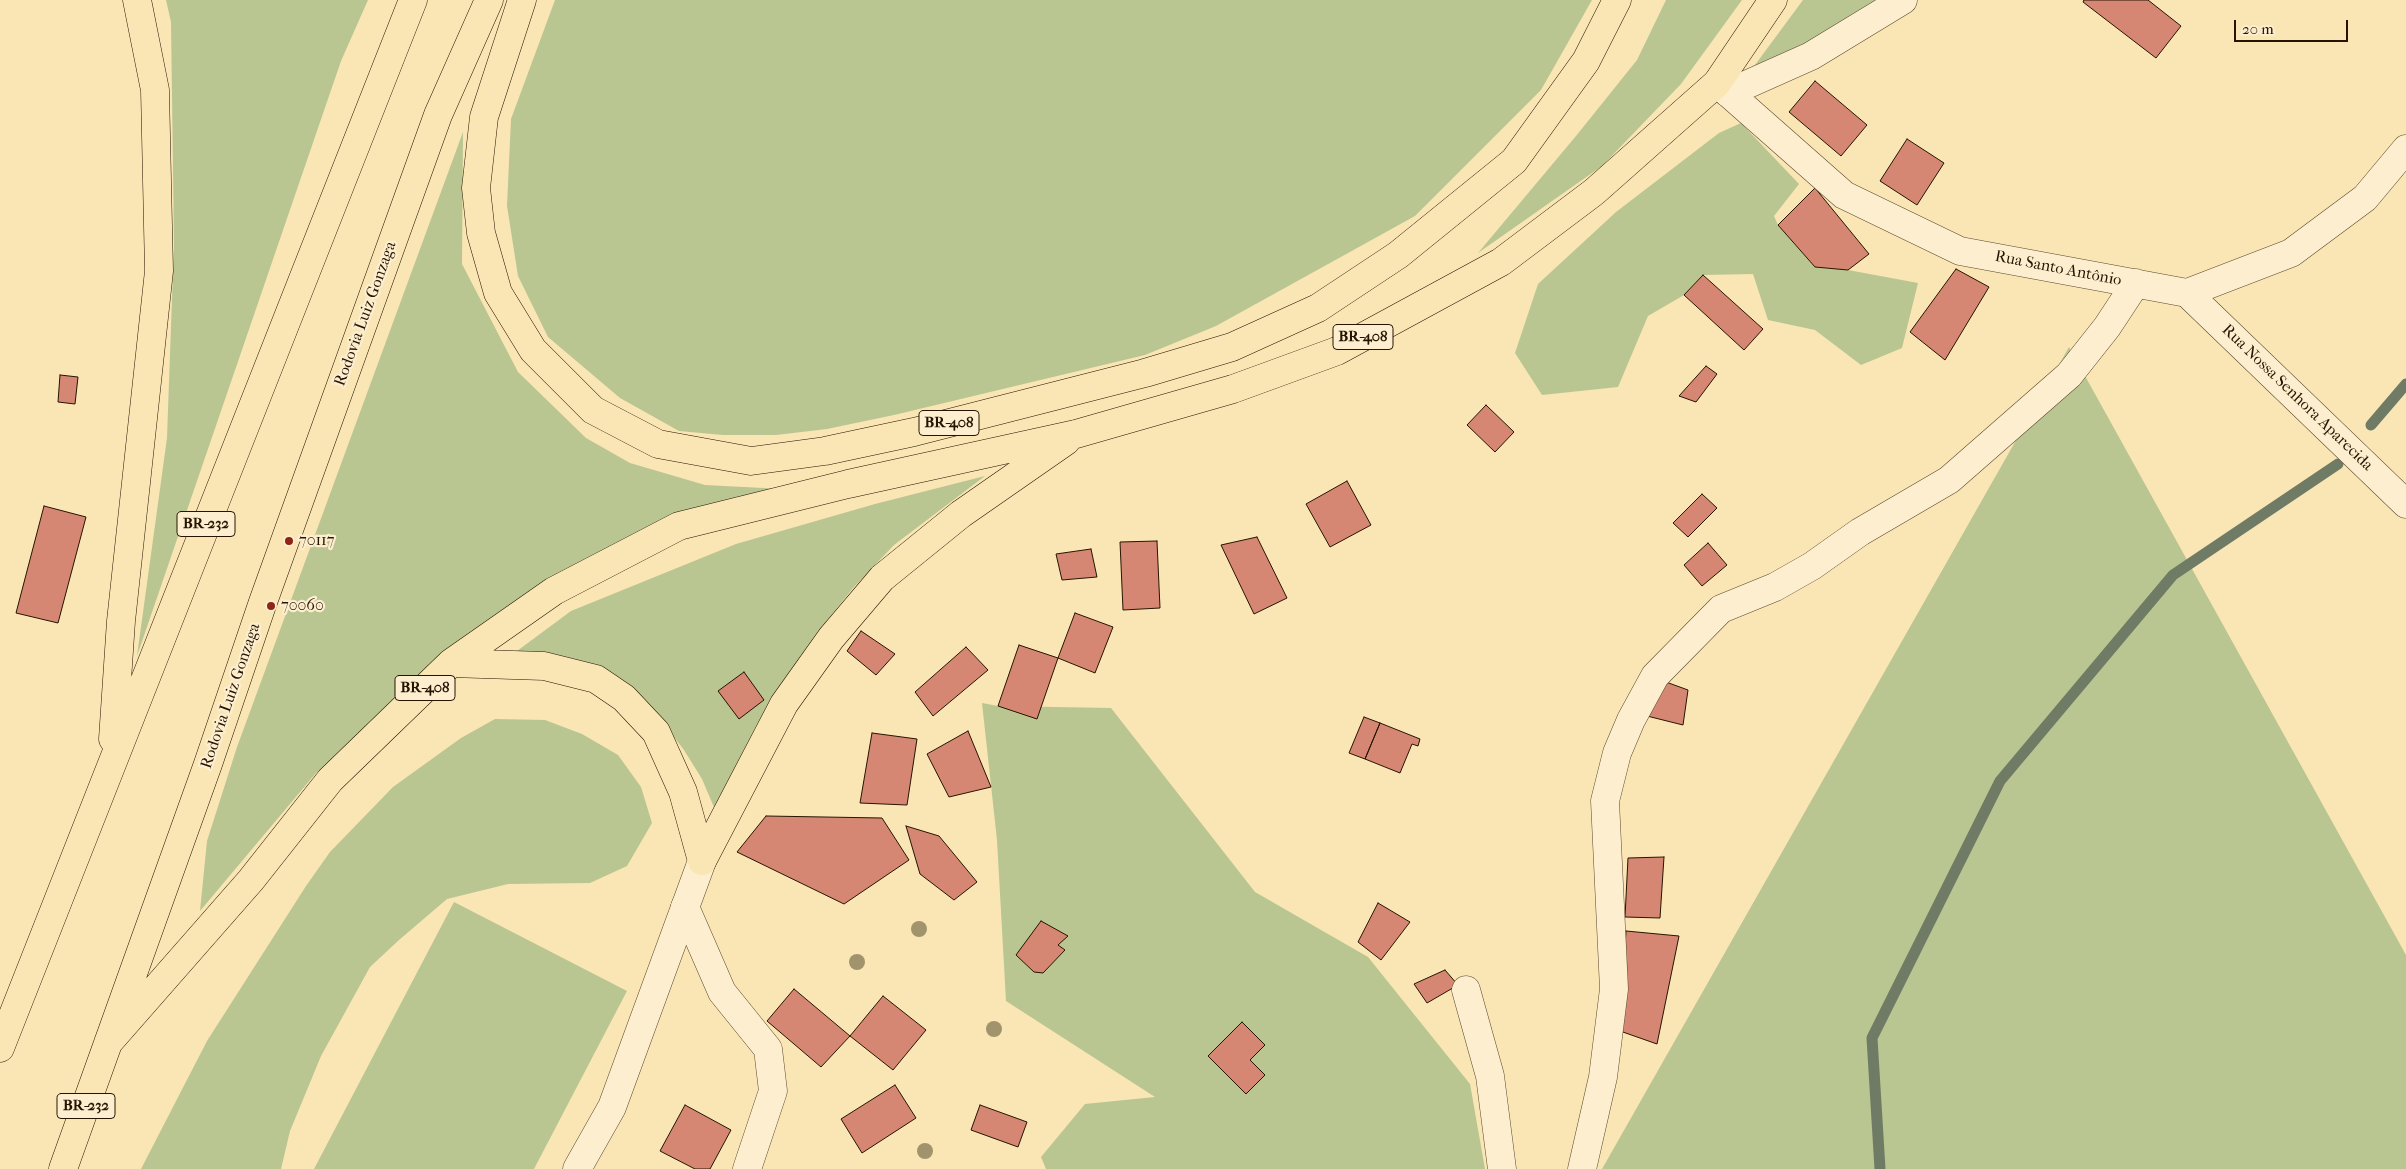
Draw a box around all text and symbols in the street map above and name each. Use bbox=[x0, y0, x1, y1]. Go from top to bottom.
scale bar bbox=[2236, 10, 2350, 42]
text: 20 m bbox=[2242, 20, 2274, 38]
street label: Rodovia Luiz Gonzaga bbox=[331, 239, 401, 389]
street label: Rua Santo Antônio bbox=[1993, 247, 2123, 291]
street label: Rua Nossa Senhora Aparecida bbox=[2217, 321, 2377, 475]
road number: BR-408 bbox=[1333, 324, 1393, 350]
road number: BR-408 bbox=[919, 410, 979, 436]
road number: BR-232 bbox=[177, 512, 235, 536]
place label: 70117 bbox=[299, 531, 335, 551]
marker: 70117 bbox=[283, 535, 295, 547]
place label: 70060 bbox=[281, 596, 324, 616]
marker: 70060 bbox=[265, 600, 277, 612]
street label: Rodovia Luiz Gonzaga bbox=[197, 621, 265, 771]
road number: BR-408 bbox=[395, 676, 455, 700]
road number: BR-232 bbox=[57, 1094, 115, 1118]

